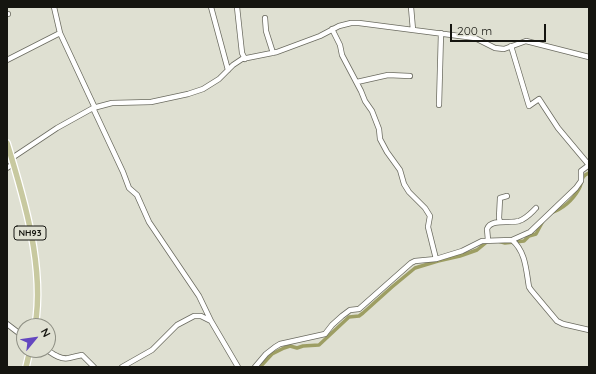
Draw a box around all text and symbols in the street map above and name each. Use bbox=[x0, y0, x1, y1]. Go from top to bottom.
scale bar bbox=[452, 16, 548, 42]
text: 200 m bbox=[457, 23, 492, 38]
road number: NH93 bbox=[14, 226, 46, 240]
north arrow bbox=[16, 318, 56, 358]
text: N bbox=[38, 326, 54, 340]

